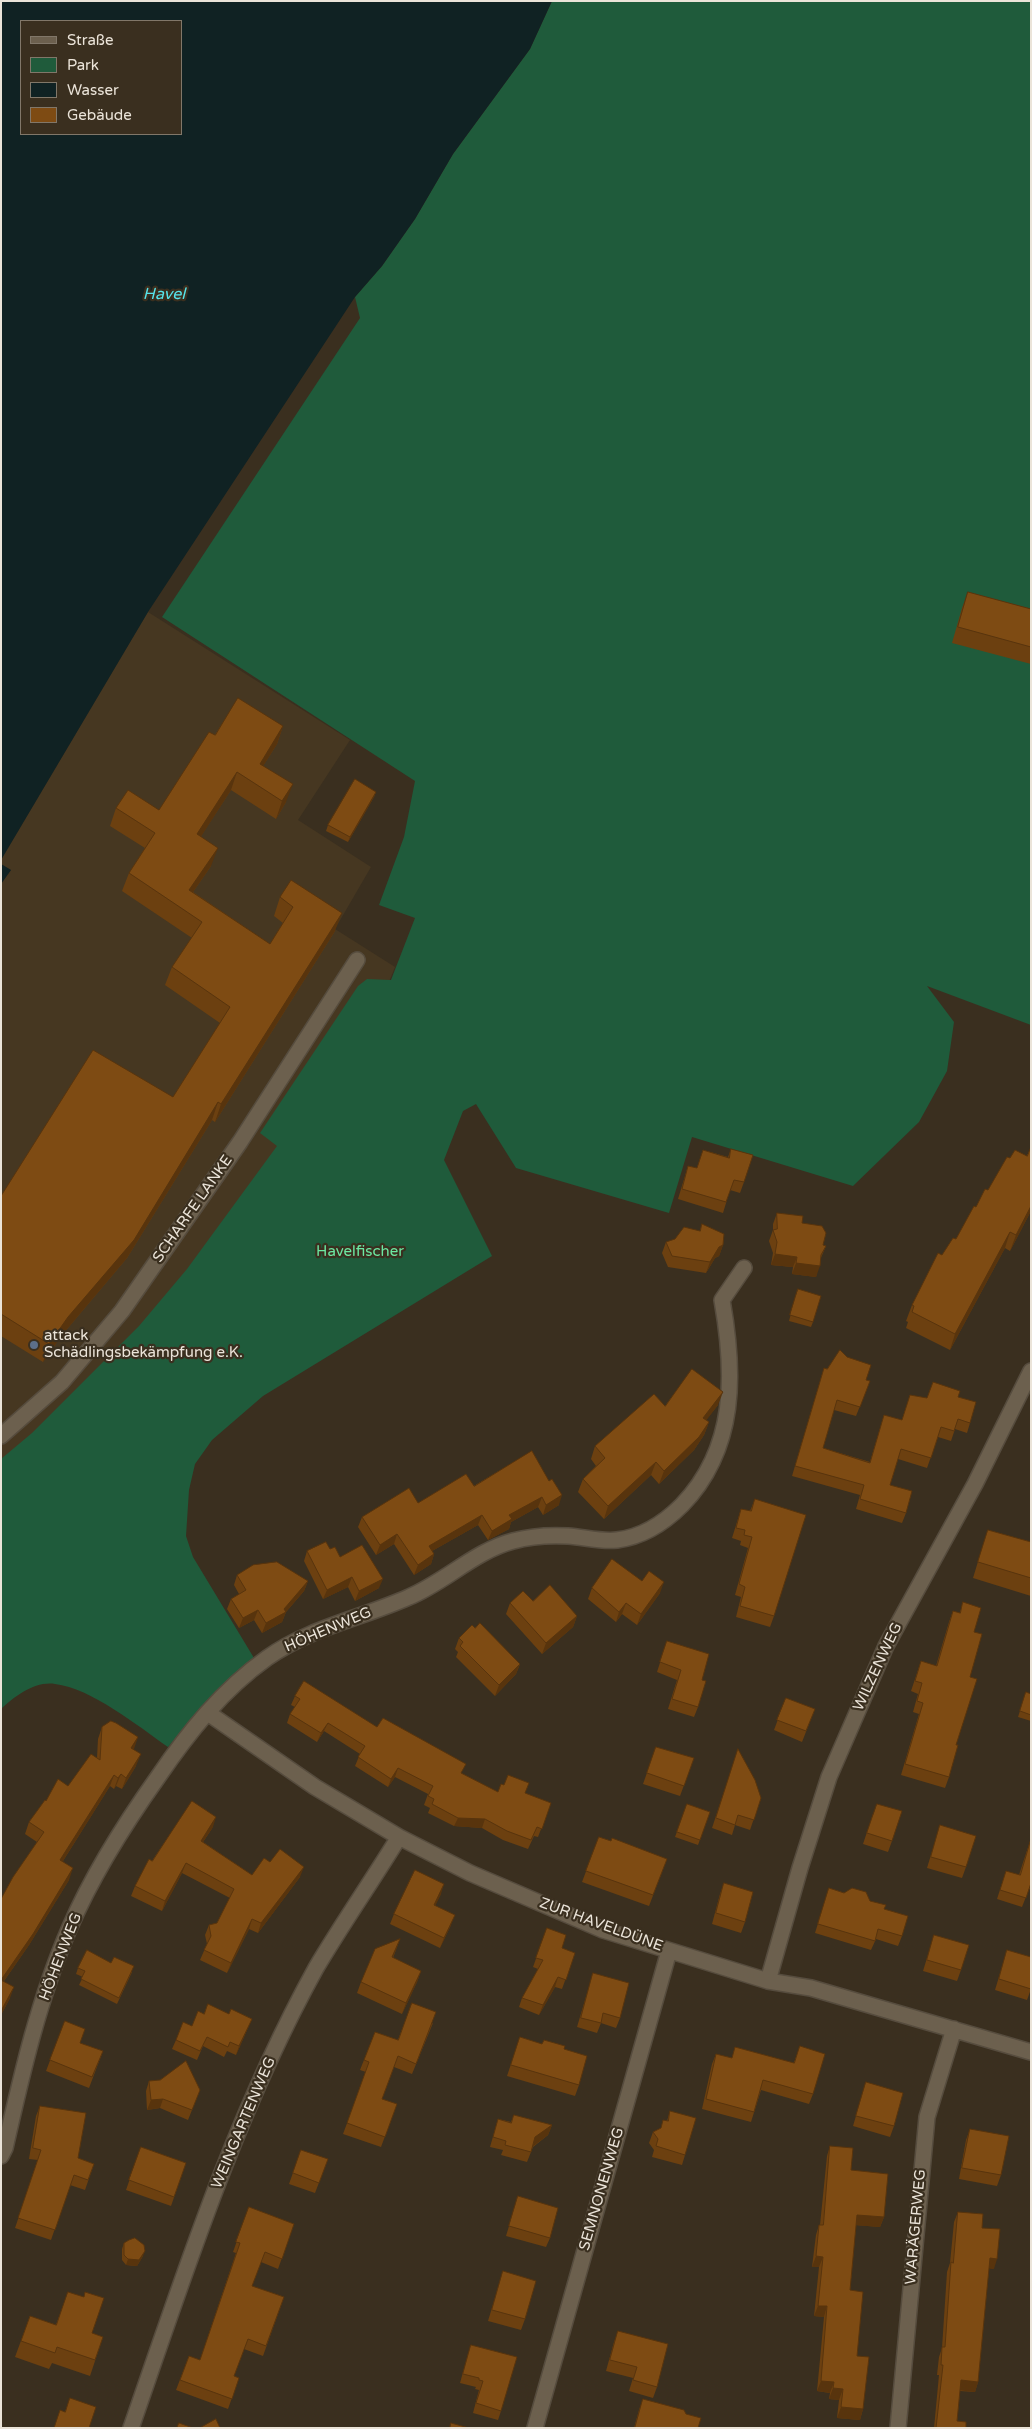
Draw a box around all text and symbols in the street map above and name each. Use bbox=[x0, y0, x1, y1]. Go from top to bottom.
legend bbox=[20, 20, 182, 135]
text: Straße bbox=[67, 31, 113, 49]
text: Park bbox=[67, 56, 99, 74]
text: Wasser bbox=[67, 81, 119, 99]
text: Gebäude bbox=[67, 106, 132, 124]
water label: Havel bbox=[143, 285, 185, 305]
street label: SCHARFE LANKE bbox=[149, 1152, 237, 1266]
park label: Havelfischer bbox=[316, 1243, 404, 1261]
place label: attack Schädlingsbekämpfung e.K. bbox=[44, 1327, 243, 1362]
marker: attack Schädlingsbekämpfung e.K. bbox=[28, 1339, 40, 1351]
street label: HÖHENWEG bbox=[282, 1604, 374, 1656]
street label: WILZENWEG bbox=[850, 1620, 906, 1714]
street label: ZUR HAVELDÜNE bbox=[537, 1894, 665, 1956]
street label: HÖHENWEG bbox=[36, 1911, 86, 2003]
street label: WEINGARTENWEG bbox=[208, 2055, 280, 2191]
street label: SEMNONENWEG bbox=[576, 2125, 628, 2253]
street label: WARÄGERWEG bbox=[902, 2169, 930, 2285]

